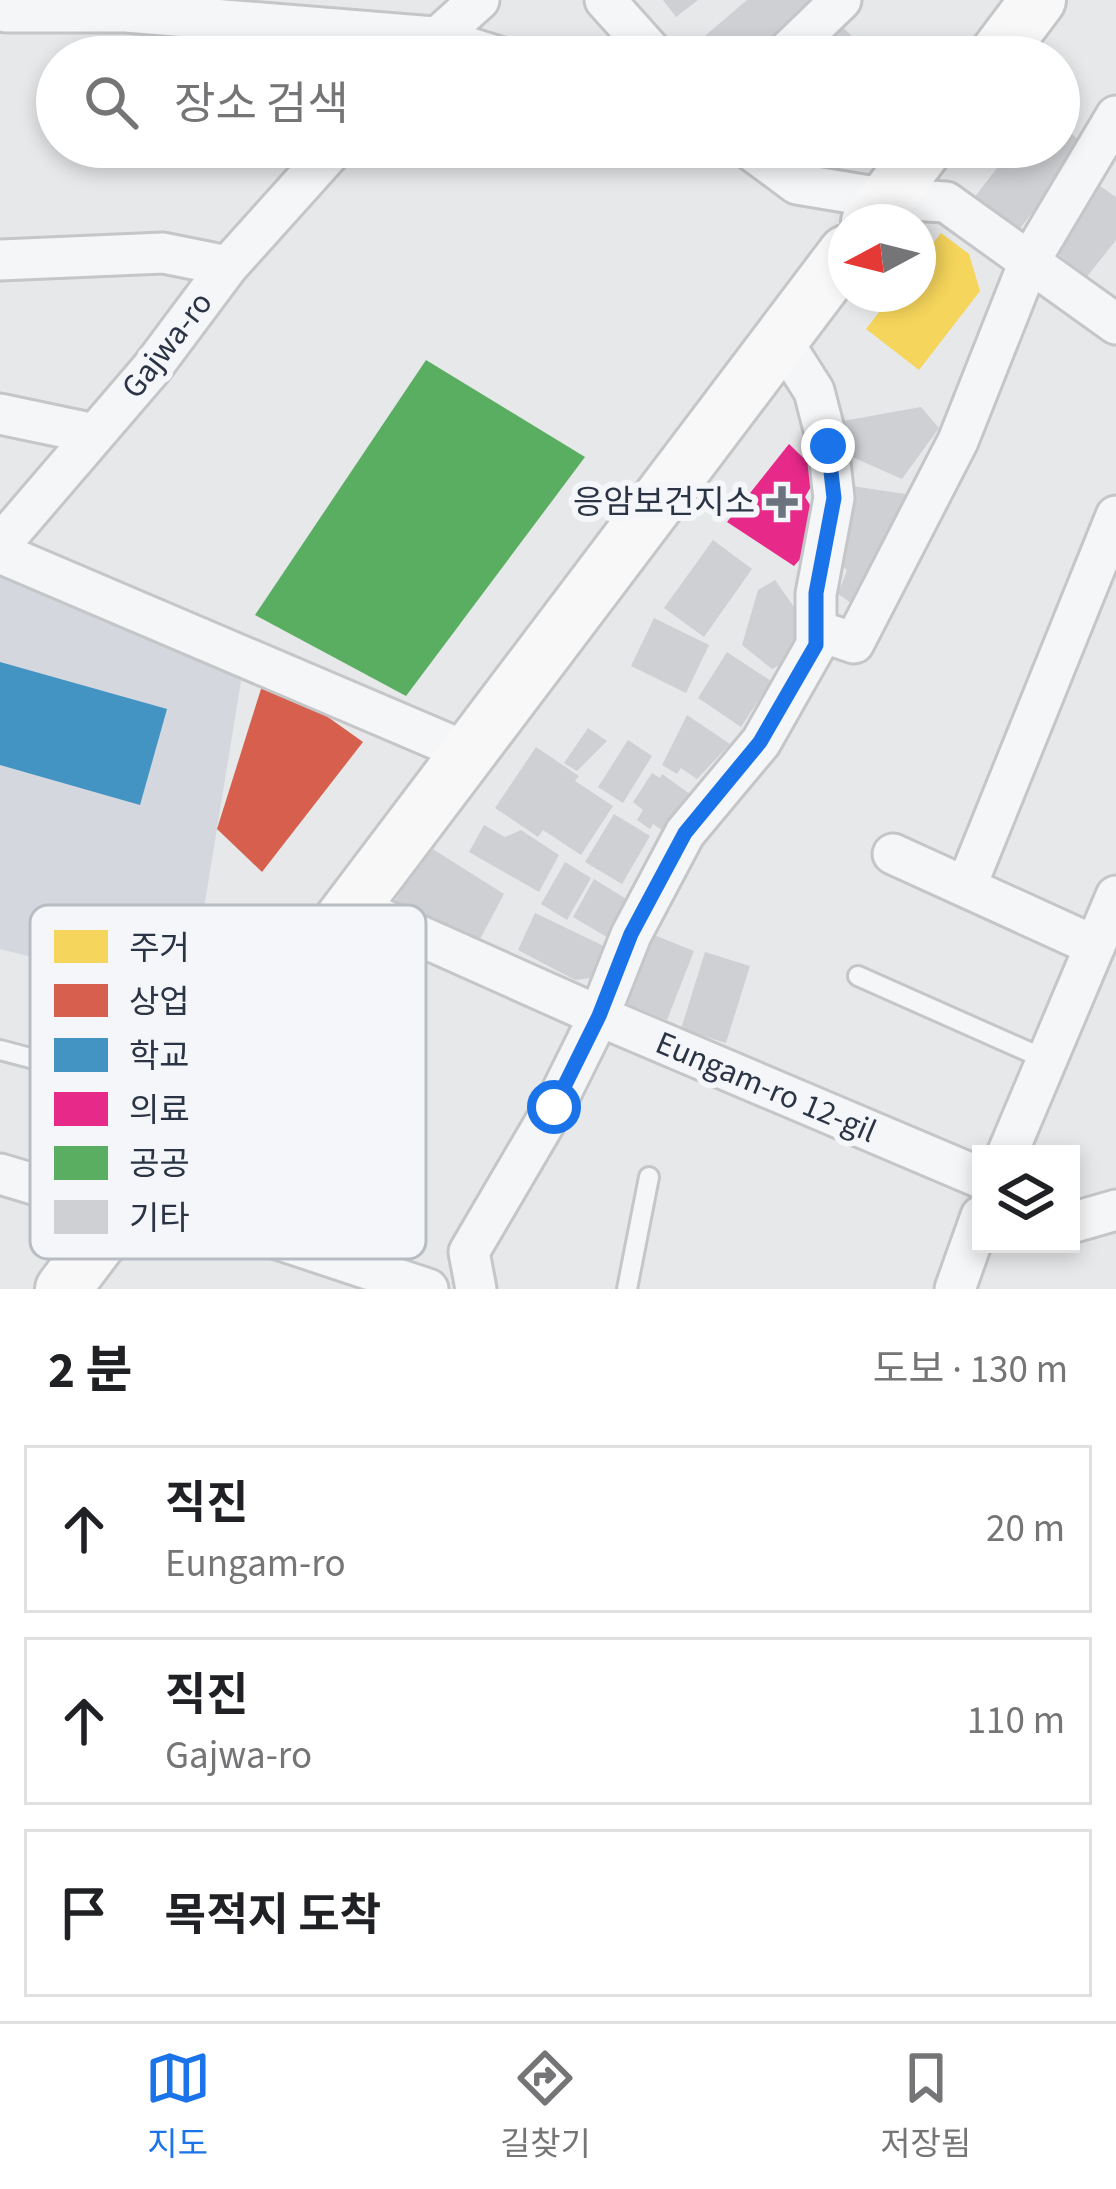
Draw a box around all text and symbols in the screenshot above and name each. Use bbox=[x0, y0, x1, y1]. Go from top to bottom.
search box bbox=[36, 36, 1080, 168]
icon: search bbox=[78, 69, 144, 135]
text: 장소 검색 bbox=[174, 73, 349, 137]
north arrow bbox=[828, 204, 936, 312]
street label: Gajwa-ro bbox=[110, 281, 224, 409]
route end bbox=[801, 419, 855, 473]
place label: 응암보건지소 bbox=[573, 479, 755, 526]
marker: 응암보건지소 bbox=[766, 486, 798, 518]
legend bbox=[30, 905, 426, 1259]
text: 주거 bbox=[129, 925, 190, 972]
text: 상업 bbox=[129, 979, 190, 1026]
street label: Eungam-ro 12-gil bbox=[648, 1019, 884, 1155]
text: 학교 bbox=[129, 1033, 190, 1080]
route start bbox=[527, 1080, 581, 1134]
text: 의료 bbox=[129, 1087, 190, 1134]
text: 공공 bbox=[129, 1141, 190, 1188]
map controls bbox=[972, 1145, 1080, 1253]
button: layers bbox=[972, 1145, 1080, 1253]
text: 기타 bbox=[129, 1195, 190, 1242]
text: 2 분 bbox=[48, 1335, 132, 1407]
text: 도보 · 130 m bbox=[873, 1342, 1068, 1398]
text: 직진 bbox=[165, 1472, 248, 1536]
icon: ahead bbox=[51, 1496, 117, 1562]
text: 20 m bbox=[986, 1501, 1065, 1557]
text: Eungam-ro bbox=[165, 1536, 346, 1592]
text: 직진 bbox=[165, 1664, 248, 1728]
icon: ahead bbox=[51, 1688, 117, 1754]
text: 110 m bbox=[967, 1693, 1065, 1749]
text: Gajwa-ro bbox=[165, 1728, 312, 1784]
icon: arrive bbox=[51, 1880, 117, 1946]
text: 목적지 도착 bbox=[165, 1884, 381, 1948]
tab: 지도 bbox=[145, 2045, 211, 2168]
tab: 길찾기 bbox=[500, 2045, 591, 2168]
tab: 저장됨 bbox=[880, 2045, 971, 2168]

